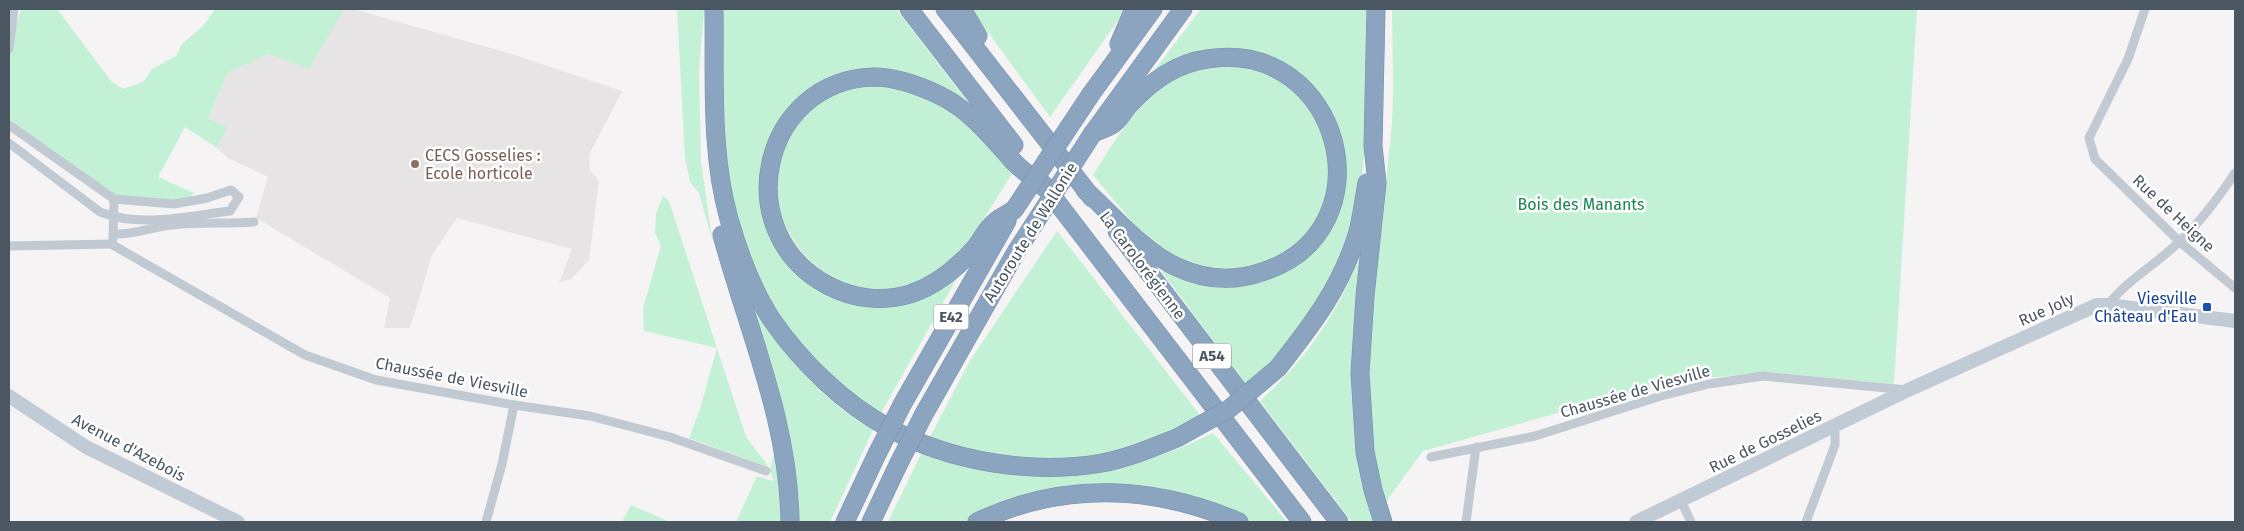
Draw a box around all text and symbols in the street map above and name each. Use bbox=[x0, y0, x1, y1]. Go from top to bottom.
place label: CECS Gosselies : Ecole horticole bbox=[425, 146, 541, 183]
marker: CECS Gosselies : Ecole horticole bbox=[409, 158, 421, 170]
street label: Autoroute de Wallonie bbox=[980, 159, 1081, 306]
street label: Rue de Heigne bbox=[2129, 171, 2219, 256]
park label: Bois des Manants bbox=[1517, 195, 1645, 214]
street label: La Carolorégienne bbox=[1096, 207, 1190, 323]
street label: Rue Joly bbox=[2016, 289, 2077, 330]
place label: Viesville Château d'Eau bbox=[2094, 289, 2197, 326]
marker: Viesville Château d'Eau bbox=[2201, 301, 2213, 313]
road number: E42 bbox=[934, 304, 968, 330]
road number: A54 bbox=[1193, 344, 1231, 368]
street label: Chaussée de Viesville bbox=[374, 353, 530, 402]
street label: Chaussée de Viesville bbox=[1558, 361, 1712, 422]
street label: Rue de Gosselies bbox=[1706, 406, 1825, 477]
street label: Avenue d'Azebois bbox=[69, 410, 189, 485]

